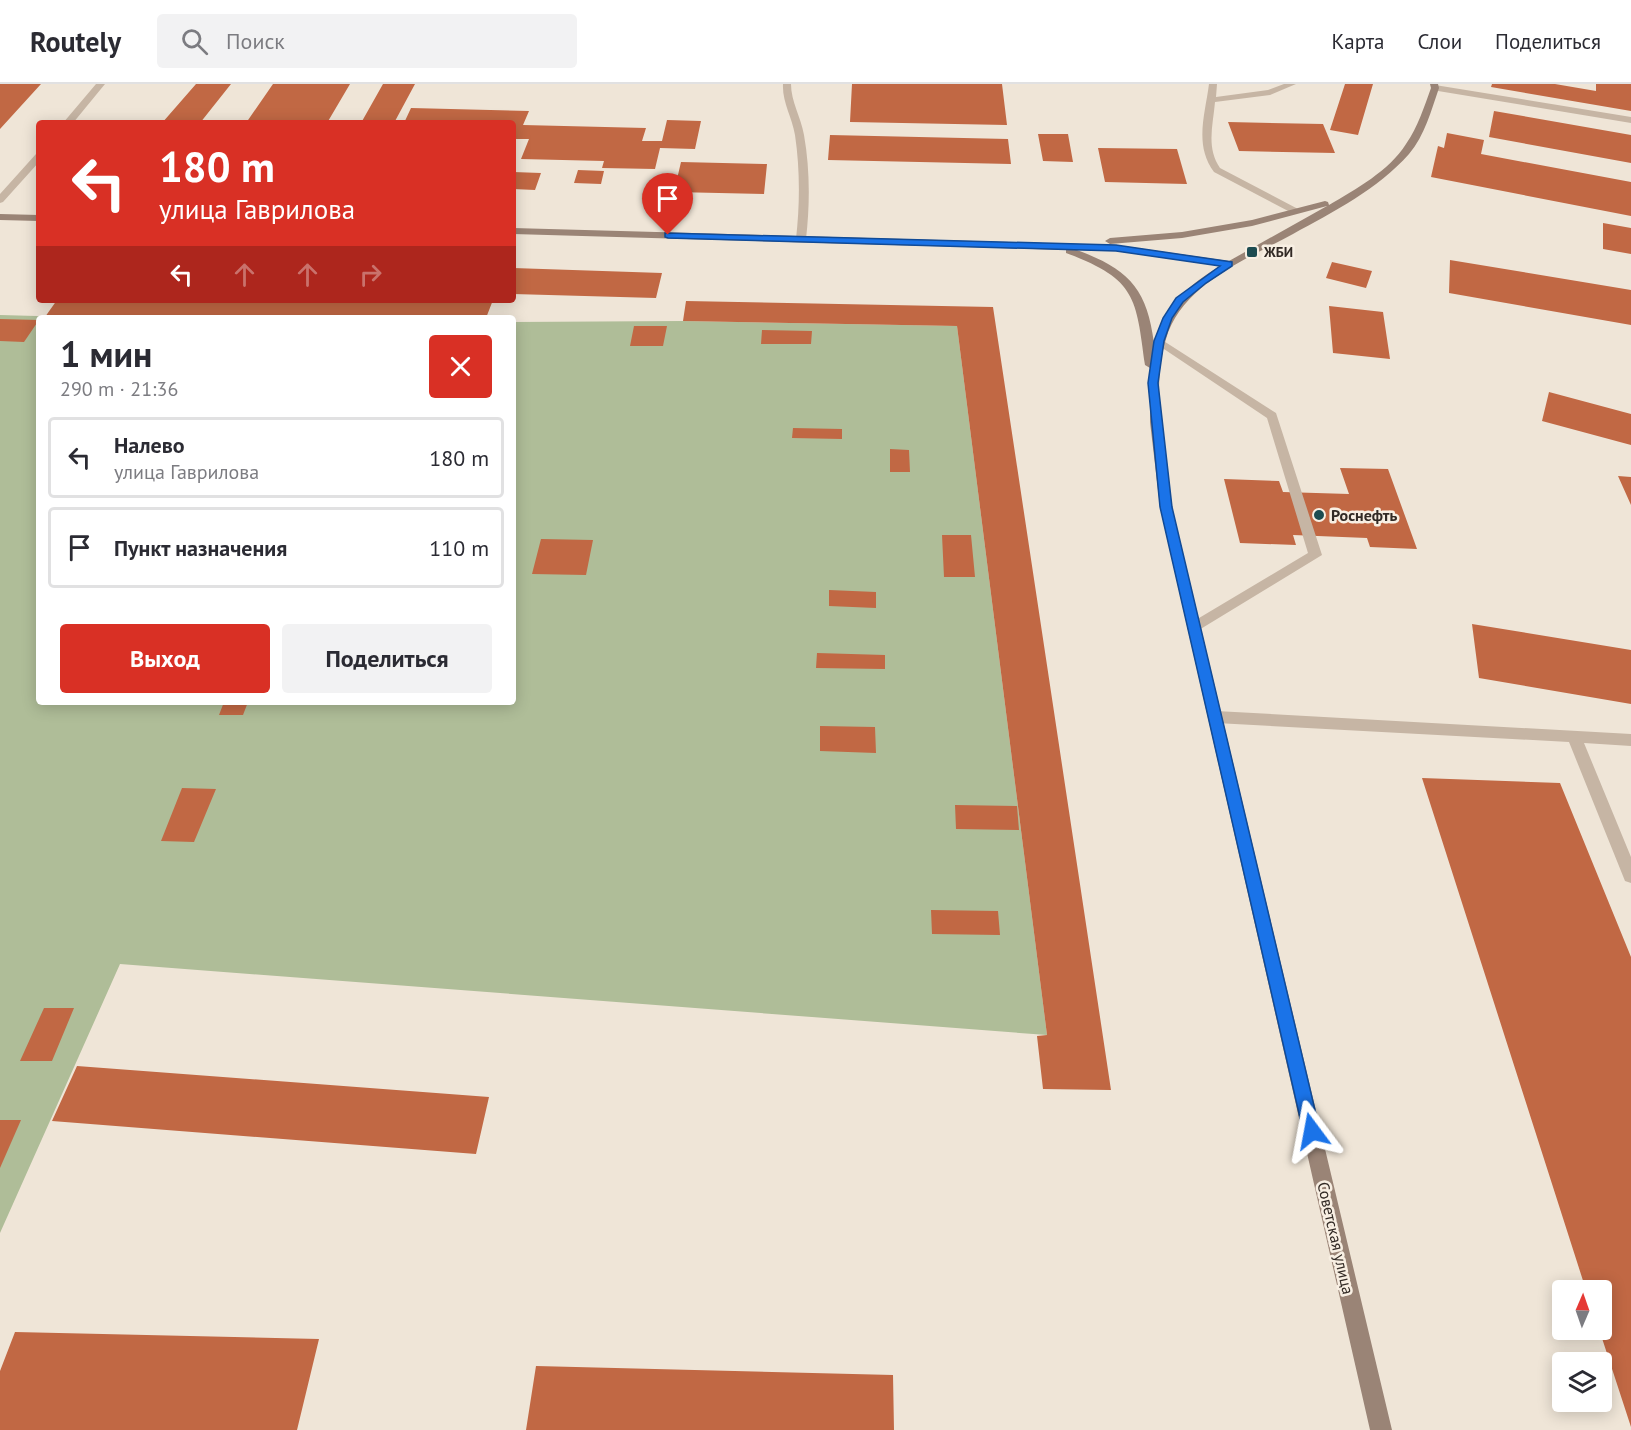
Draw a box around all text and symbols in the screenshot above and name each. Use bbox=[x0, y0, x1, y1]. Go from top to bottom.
search box bbox=[157, 14, 577, 68]
text: Routely bbox=[30, 23, 121, 60]
icon: search bbox=[178, 25, 211, 58]
text: Поиск bbox=[226, 27, 285, 55]
text: Карта bbox=[1331, 28, 1384, 55]
text: Слои bbox=[1417, 28, 1462, 55]
text: Поделиться bbox=[1495, 28, 1601, 55]
text: 180 m bbox=[159, 139, 275, 194]
icon: left bbox=[60, 144, 138, 222]
pin bbox=[642, 173, 693, 235]
icon: arrive bbox=[651, 182, 684, 215]
text: улица Гаврилова bbox=[159, 192, 355, 226]
place label: ЖБИ bbox=[1263, 243, 1293, 261]
marker: ЖБИ bbox=[1245, 245, 1259, 259]
icon: left bbox=[165, 258, 198, 291]
icon: ahead bbox=[228, 258, 261, 291]
icon: ahead bbox=[291, 258, 324, 291]
icon: right bbox=[354, 258, 387, 291]
text: 1 мин bbox=[60, 330, 152, 377]
button: close bbox=[429, 335, 492, 398]
text: 290 m · 21:36 bbox=[60, 376, 178, 402]
text: Налево bbox=[114, 431, 185, 459]
icon: left bbox=[63, 441, 96, 474]
text: 180 m bbox=[429, 444, 489, 472]
text: улица Гаврилова bbox=[114, 459, 259, 485]
place label: Роснефть bbox=[1331, 505, 1397, 525]
marker: Роснефть bbox=[1312, 508, 1326, 522]
icon: arrive bbox=[63, 531, 96, 564]
text: Пункт назначения bbox=[114, 534, 287, 562]
text: 110 m bbox=[429, 534, 489, 562]
button: Выход bbox=[60, 624, 270, 693]
button: Поделиться bbox=[282, 624, 492, 693]
position arrow bbox=[1280, 1099, 1344, 1163]
street label: Советская улица bbox=[1313, 1180, 1359, 1296]
north arrow bbox=[1552, 1280, 1612, 1340]
map controls bbox=[1552, 1280, 1612, 1412]
button: layers bbox=[1552, 1352, 1612, 1412]

